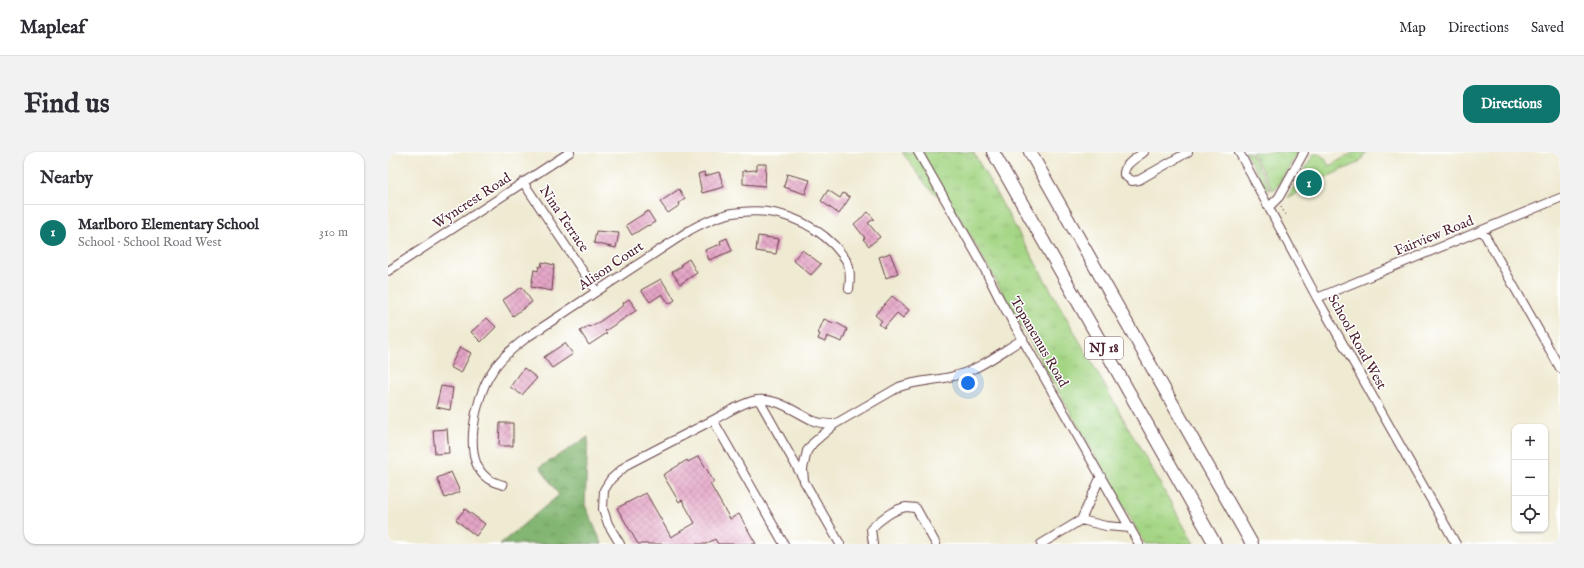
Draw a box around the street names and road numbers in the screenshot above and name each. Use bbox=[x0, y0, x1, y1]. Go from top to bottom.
street label: Wyncrest Road bbox=[430, 169, 515, 233]
street label: Nina Terrace bbox=[535, 182, 593, 256]
street label: Fairview Road bbox=[1392, 212, 1477, 260]
street label: Alison Court bbox=[574, 238, 647, 295]
street label: School Road West bbox=[1323, 291, 1391, 393]
street label: Topanemus Road bbox=[1006, 294, 1072, 391]
road number: NJ 18 bbox=[1085, 337, 1123, 359]

